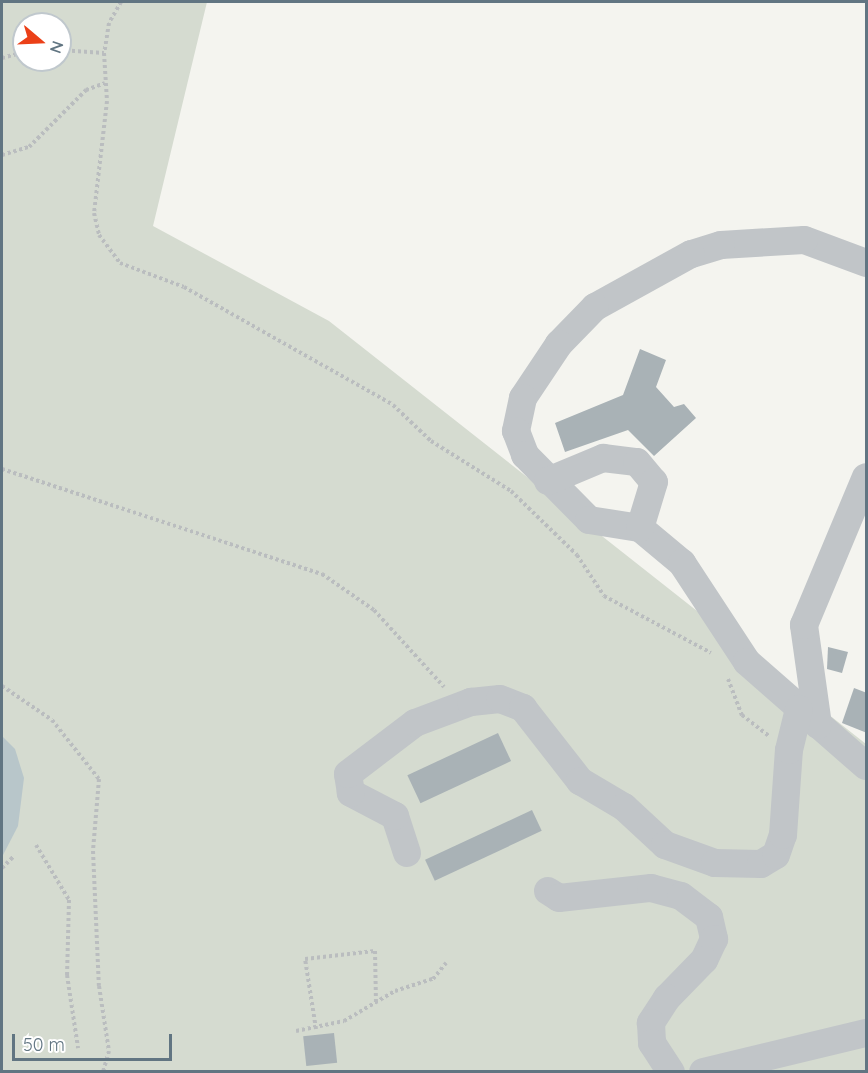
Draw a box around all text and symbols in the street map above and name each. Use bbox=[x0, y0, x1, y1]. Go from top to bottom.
north arrow bbox=[12, 12, 72, 72]
text: N bbox=[46, 38, 69, 56]
scale bar bbox=[15, 1022, 176, 1060]
text: 50 m bbox=[23, 1033, 65, 1056]

